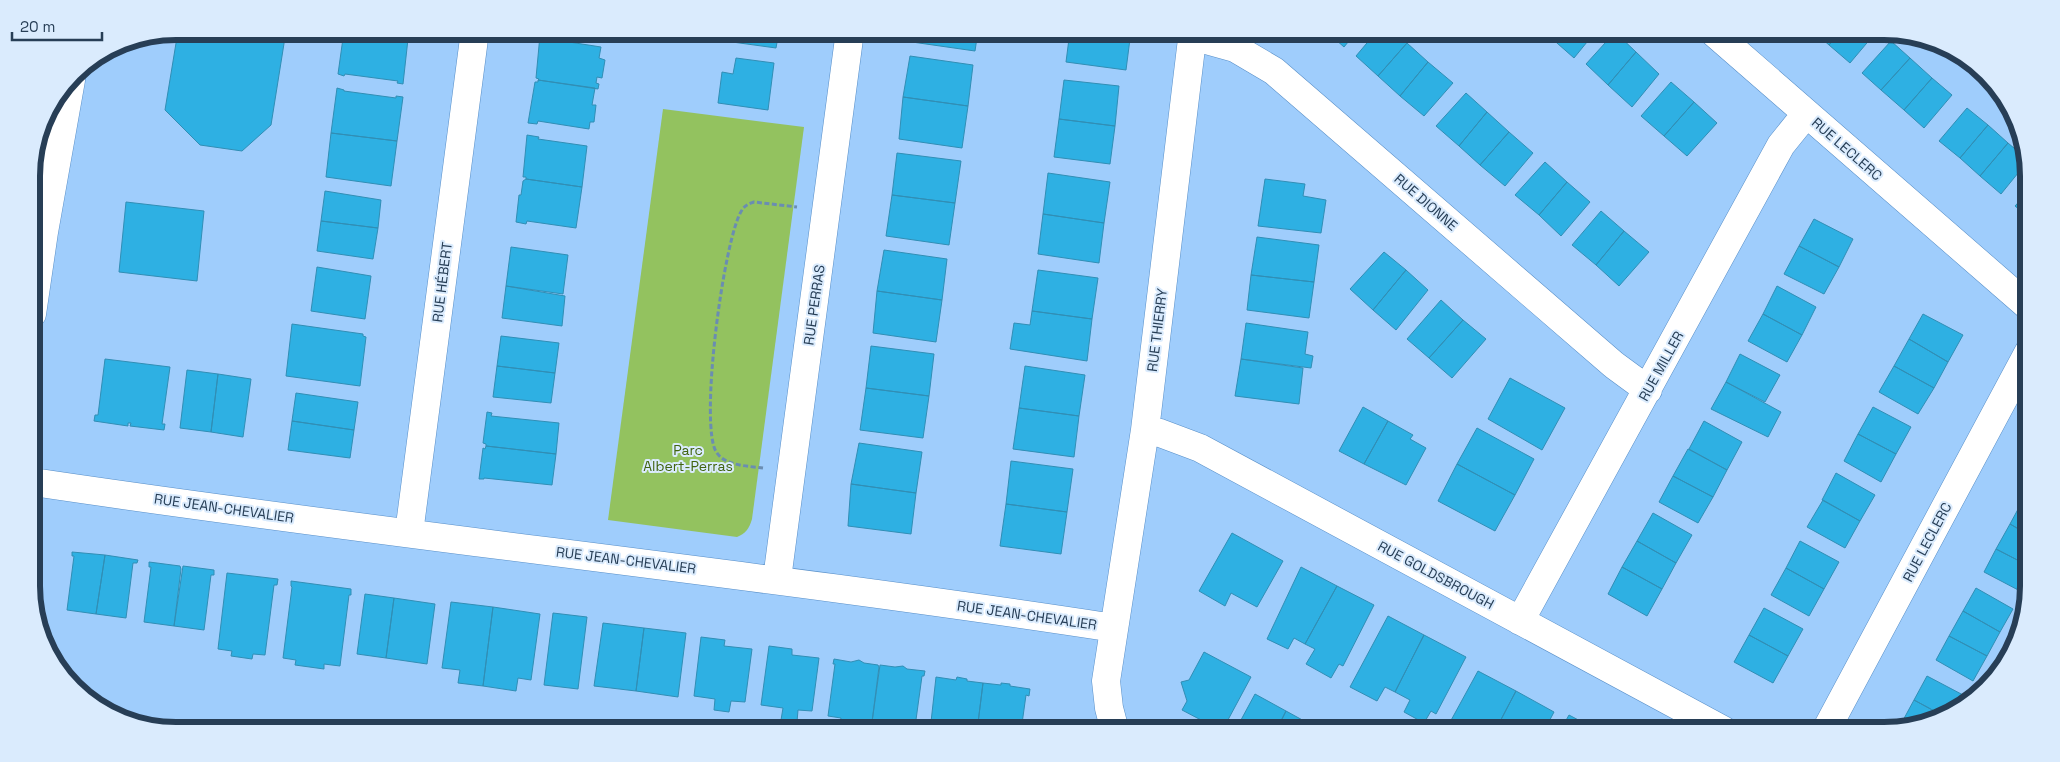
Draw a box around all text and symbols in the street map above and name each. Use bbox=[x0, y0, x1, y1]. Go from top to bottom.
scale bar bbox=[12, 10, 102, 42]
text: 20 m bbox=[20, 17, 55, 36]
street label: RUE LECLERC bbox=[1808, 114, 1886, 185]
street label: RUE DIONNE bbox=[1391, 170, 1461, 235]
street label: RUE HÉBERT bbox=[428, 241, 456, 323]
street label: RUE PERRAS bbox=[799, 264, 829, 346]
street label: RUE THIERRY bbox=[1143, 287, 1171, 373]
street label: RUE MILLER bbox=[1634, 328, 1688, 404]
park label: Parc Albert-Perras bbox=[643, 441, 733, 475]
street label: RUE JEAN-CHEVALIER bbox=[153, 489, 295, 527]
street label: RUE LECLERC bbox=[1899, 499, 1955, 585]
street label: RUE GOLDSBROUGH bbox=[1375, 537, 1497, 613]
street label: RUE JEAN-CHEVALIER bbox=[555, 542, 697, 578]
street label: RUE JEAN-CHEVALIER bbox=[956, 596, 1098, 634]

